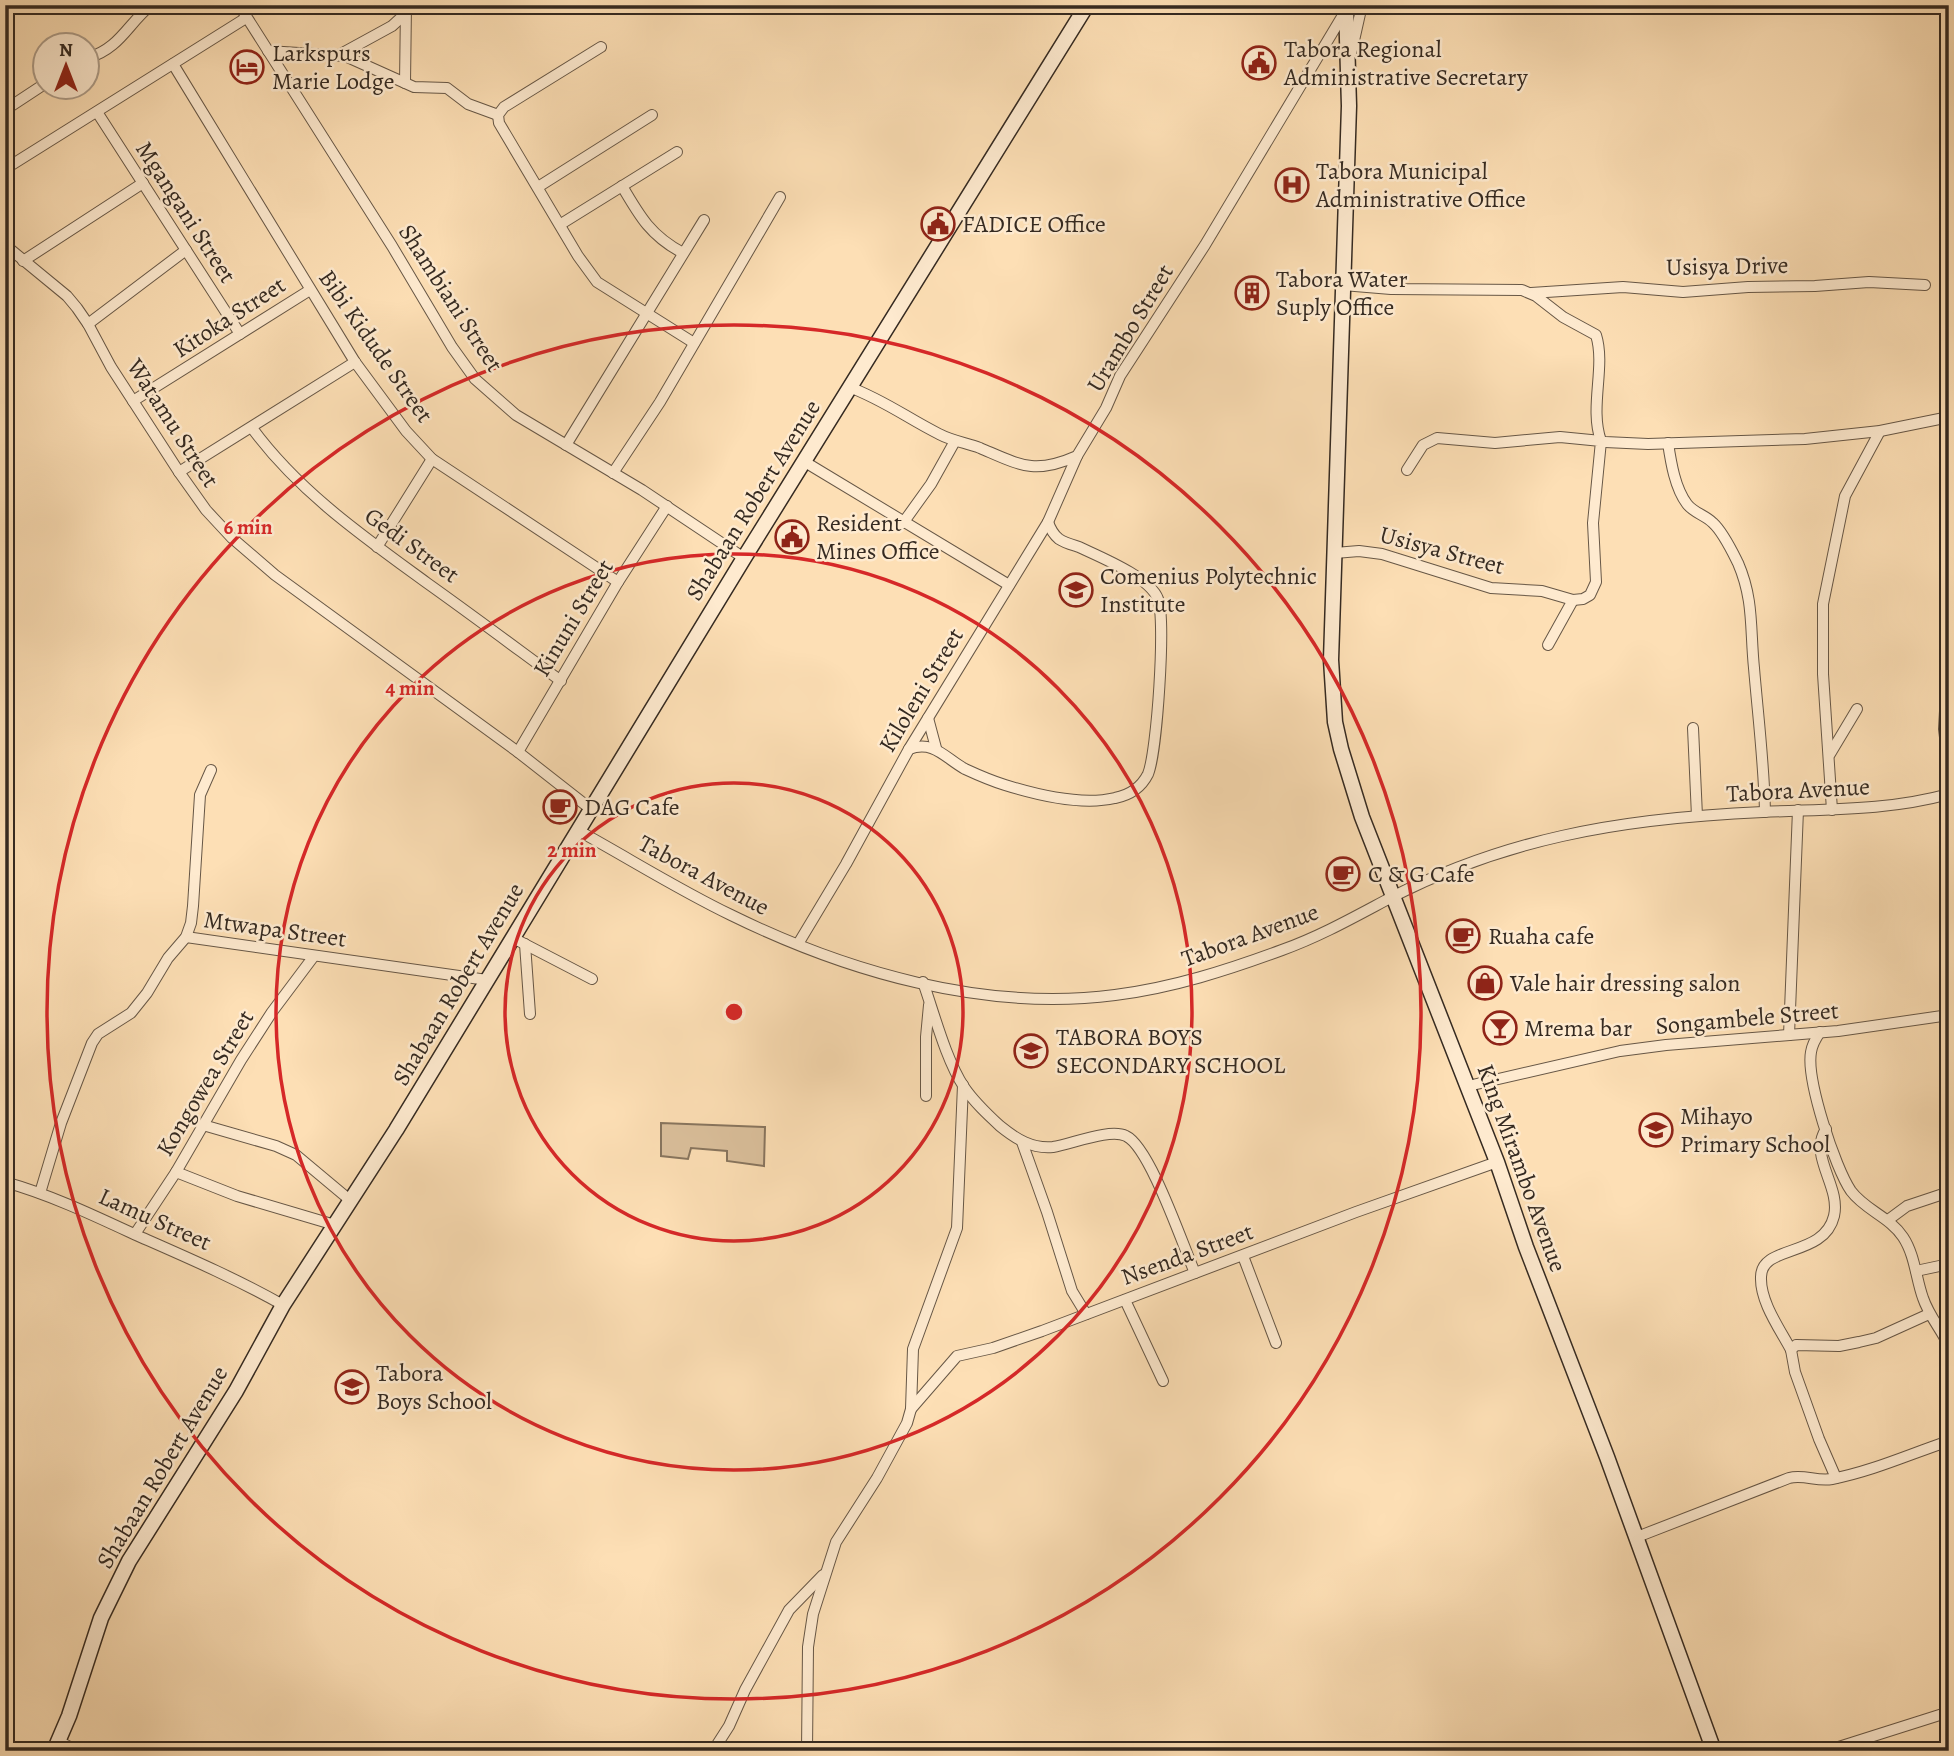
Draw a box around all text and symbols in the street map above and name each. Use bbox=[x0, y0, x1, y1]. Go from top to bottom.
north arrow bbox=[32, 32, 102, 102]
place label: Tabora Regional Administrative Secretary bbox=[1283, 33, 1528, 93]
text: N bbox=[59, 37, 73, 63]
place label: Larkspurs Marie Lodge bbox=[272, 37, 395, 97]
public building icon: Tabora Regional Administrative Secretary bbox=[1240, 44, 1278, 82]
hotel icon: Larkspurs Marie Lodge bbox=[228, 48, 266, 86]
street label: Mgangani Street bbox=[128, 135, 244, 289]
place label: Tabora Municipal Administrative Office bbox=[1315, 155, 1526, 215]
hospital icon: Tabora Municipal Administrative Office bbox=[1273, 166, 1311, 204]
public building icon: FADICE Office bbox=[919, 205, 957, 243]
place label: FADICE Office bbox=[962, 208, 1106, 240]
street label: Shambiani Street bbox=[391, 218, 511, 378]
street label: Usisya Drive bbox=[1665, 249, 1789, 283]
street label: Urambo Street bbox=[1079, 258, 1181, 398]
street label: Bibi Kidude Street bbox=[311, 263, 441, 429]
place label: Tabora Water Suply Office bbox=[1276, 263, 1408, 323]
street label: Kitoka Street bbox=[167, 269, 291, 365]
building icon: Tabora Water Suply Office bbox=[1233, 274, 1271, 312]
street label: Watamu Street bbox=[119, 352, 227, 494]
street label: Shabaan Robert Avenue bbox=[678, 394, 828, 606]
street label: Gedi Street bbox=[358, 500, 466, 590]
place label: Resident Mines Office bbox=[816, 507, 940, 567]
text: 6 min bbox=[224, 513, 273, 541]
public building icon: Resident Mines Office bbox=[773, 518, 811, 556]
street label: Usisya Street bbox=[1376, 518, 1508, 582]
street label: Kinuni Street bbox=[525, 553, 621, 683]
place label: Comenius Polytechnic Institute bbox=[1100, 560, 1317, 620]
school or university icon: Comenius Polytechnic Institute bbox=[1057, 571, 1095, 609]
street label: Kiloleni Street bbox=[871, 622, 971, 758]
text: 4 min bbox=[385, 674, 435, 702]
street label: Tabora Avenue bbox=[1725, 770, 1871, 810]
cafe icon: DAG Cafe bbox=[541, 788, 579, 826]
place label: DAG Cafe bbox=[584, 791, 680, 823]
street label: Tabora Avenue bbox=[633, 827, 775, 923]
text: 2 min bbox=[547, 836, 597, 864]
cafe icon: C & G Cafe bbox=[1324, 855, 1362, 893]
place label: C & G Cafe bbox=[1368, 858, 1475, 890]
street label: Shabaan Robert Avenue bbox=[385, 877, 531, 1091]
street label: Tabora Avenue bbox=[1177, 895, 1323, 975]
street label: Mtwapa Street bbox=[202, 903, 348, 955]
cafe icon: Ruaha cafe bbox=[1444, 917, 1482, 955]
place label: Ruaha cafe bbox=[1488, 920, 1594, 952]
shop icon: Vale hair dressing salon bbox=[1466, 964, 1504, 1002]
place label: Vale hair dressing salon bbox=[1509, 967, 1740, 999]
street label: Songambele Street bbox=[1654, 994, 1840, 1042]
centre of rings bbox=[722, 1000, 746, 1024]
street label: Kongowea Street bbox=[149, 1004, 261, 1162]
bar icon: Mrema bar bbox=[1481, 1009, 1519, 1047]
place label: Mrema bar bbox=[1524, 1012, 1632, 1044]
place label: TABORA BOYS SECONDARY SCHOOL bbox=[1056, 1021, 1286, 1081]
school or university icon: TABORA BOYS SECONDARY SCHOOL bbox=[1012, 1032, 1050, 1070]
street label: King Mirambo Avenue bbox=[1469, 1060, 1575, 1276]
place label: Mihayo Primary School bbox=[1680, 1100, 1830, 1160]
school or university icon: Mihayo Primary School bbox=[1637, 1111, 1675, 1149]
street label: Lamu Street bbox=[94, 1180, 216, 1258]
street label: Nsenda Street bbox=[1117, 1215, 1257, 1293]
place label: Tabora Boys School bbox=[376, 1357, 492, 1417]
street label: Shabaan Robert Avenue bbox=[89, 1360, 235, 1574]
school or university icon: Tabora Boys School bbox=[333, 1368, 371, 1406]

